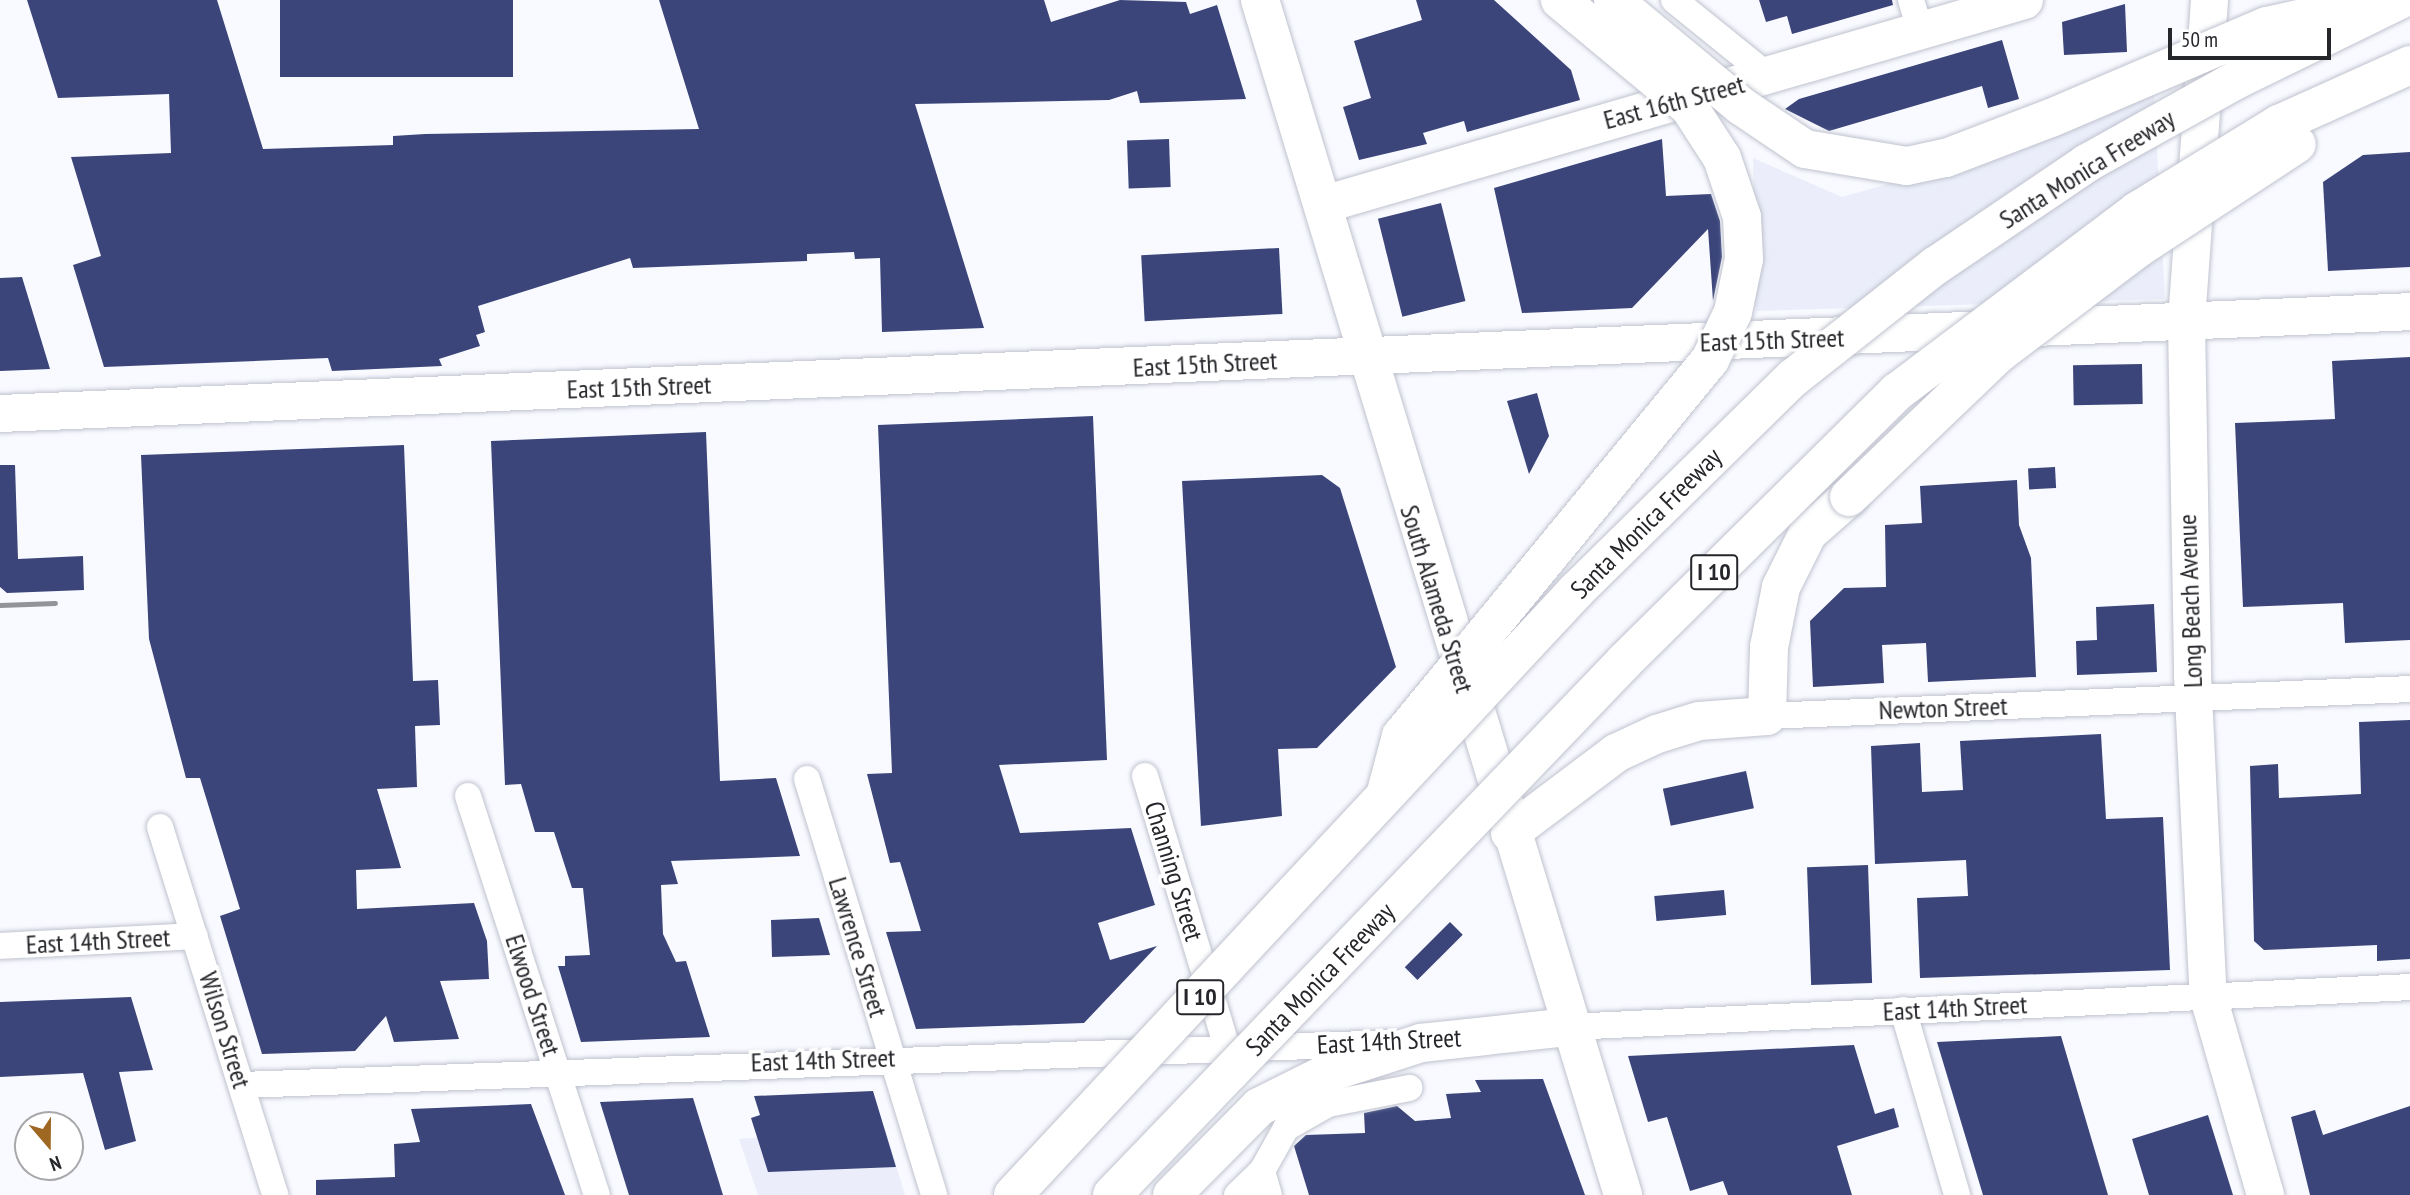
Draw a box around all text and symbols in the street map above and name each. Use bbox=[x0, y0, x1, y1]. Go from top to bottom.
scale bar bbox=[2172, 14, 2335, 58]
text: 50 m bbox=[2181, 26, 2218, 53]
street label: East 16th Street bbox=[1600, 68, 1748, 136]
street label: Santa Monica Freeway bbox=[1994, 103, 2180, 235]
street label: East 15th Street bbox=[1699, 322, 1845, 358]
street label: East 15th Street bbox=[1132, 345, 1278, 383]
street label: East 15th Street bbox=[566, 369, 712, 405]
street label: Santa Monica Freeway bbox=[1564, 441, 1728, 605]
street label: South Alameda Street bbox=[1394, 501, 1480, 697]
street label: Long Beach Avenue bbox=[2171, 513, 2209, 689]
road number: I 10 bbox=[1690, 552, 1738, 592]
street label: Newton Street bbox=[1878, 690, 2008, 726]
street label: Channing Street bbox=[1138, 797, 1210, 945]
street label: Lawrence Street bbox=[822, 873, 894, 1021]
street label: Santa Monica Freeway bbox=[1239, 896, 1401, 1062]
street label: East 14th Street bbox=[25, 922, 171, 960]
street label: Elwood Street bbox=[499, 931, 567, 1059]
street label: Wilson Street bbox=[193, 968, 257, 1092]
road number: I 10 bbox=[1176, 976, 1224, 1017]
street label: East 14th Street bbox=[1882, 989, 2028, 1027]
street label: East 14th Street bbox=[1316, 1022, 1462, 1060]
street label: East 14th Street bbox=[750, 1042, 896, 1078]
north arrow bbox=[14, 1111, 84, 1181]
text: N bbox=[47, 1151, 64, 1177]

